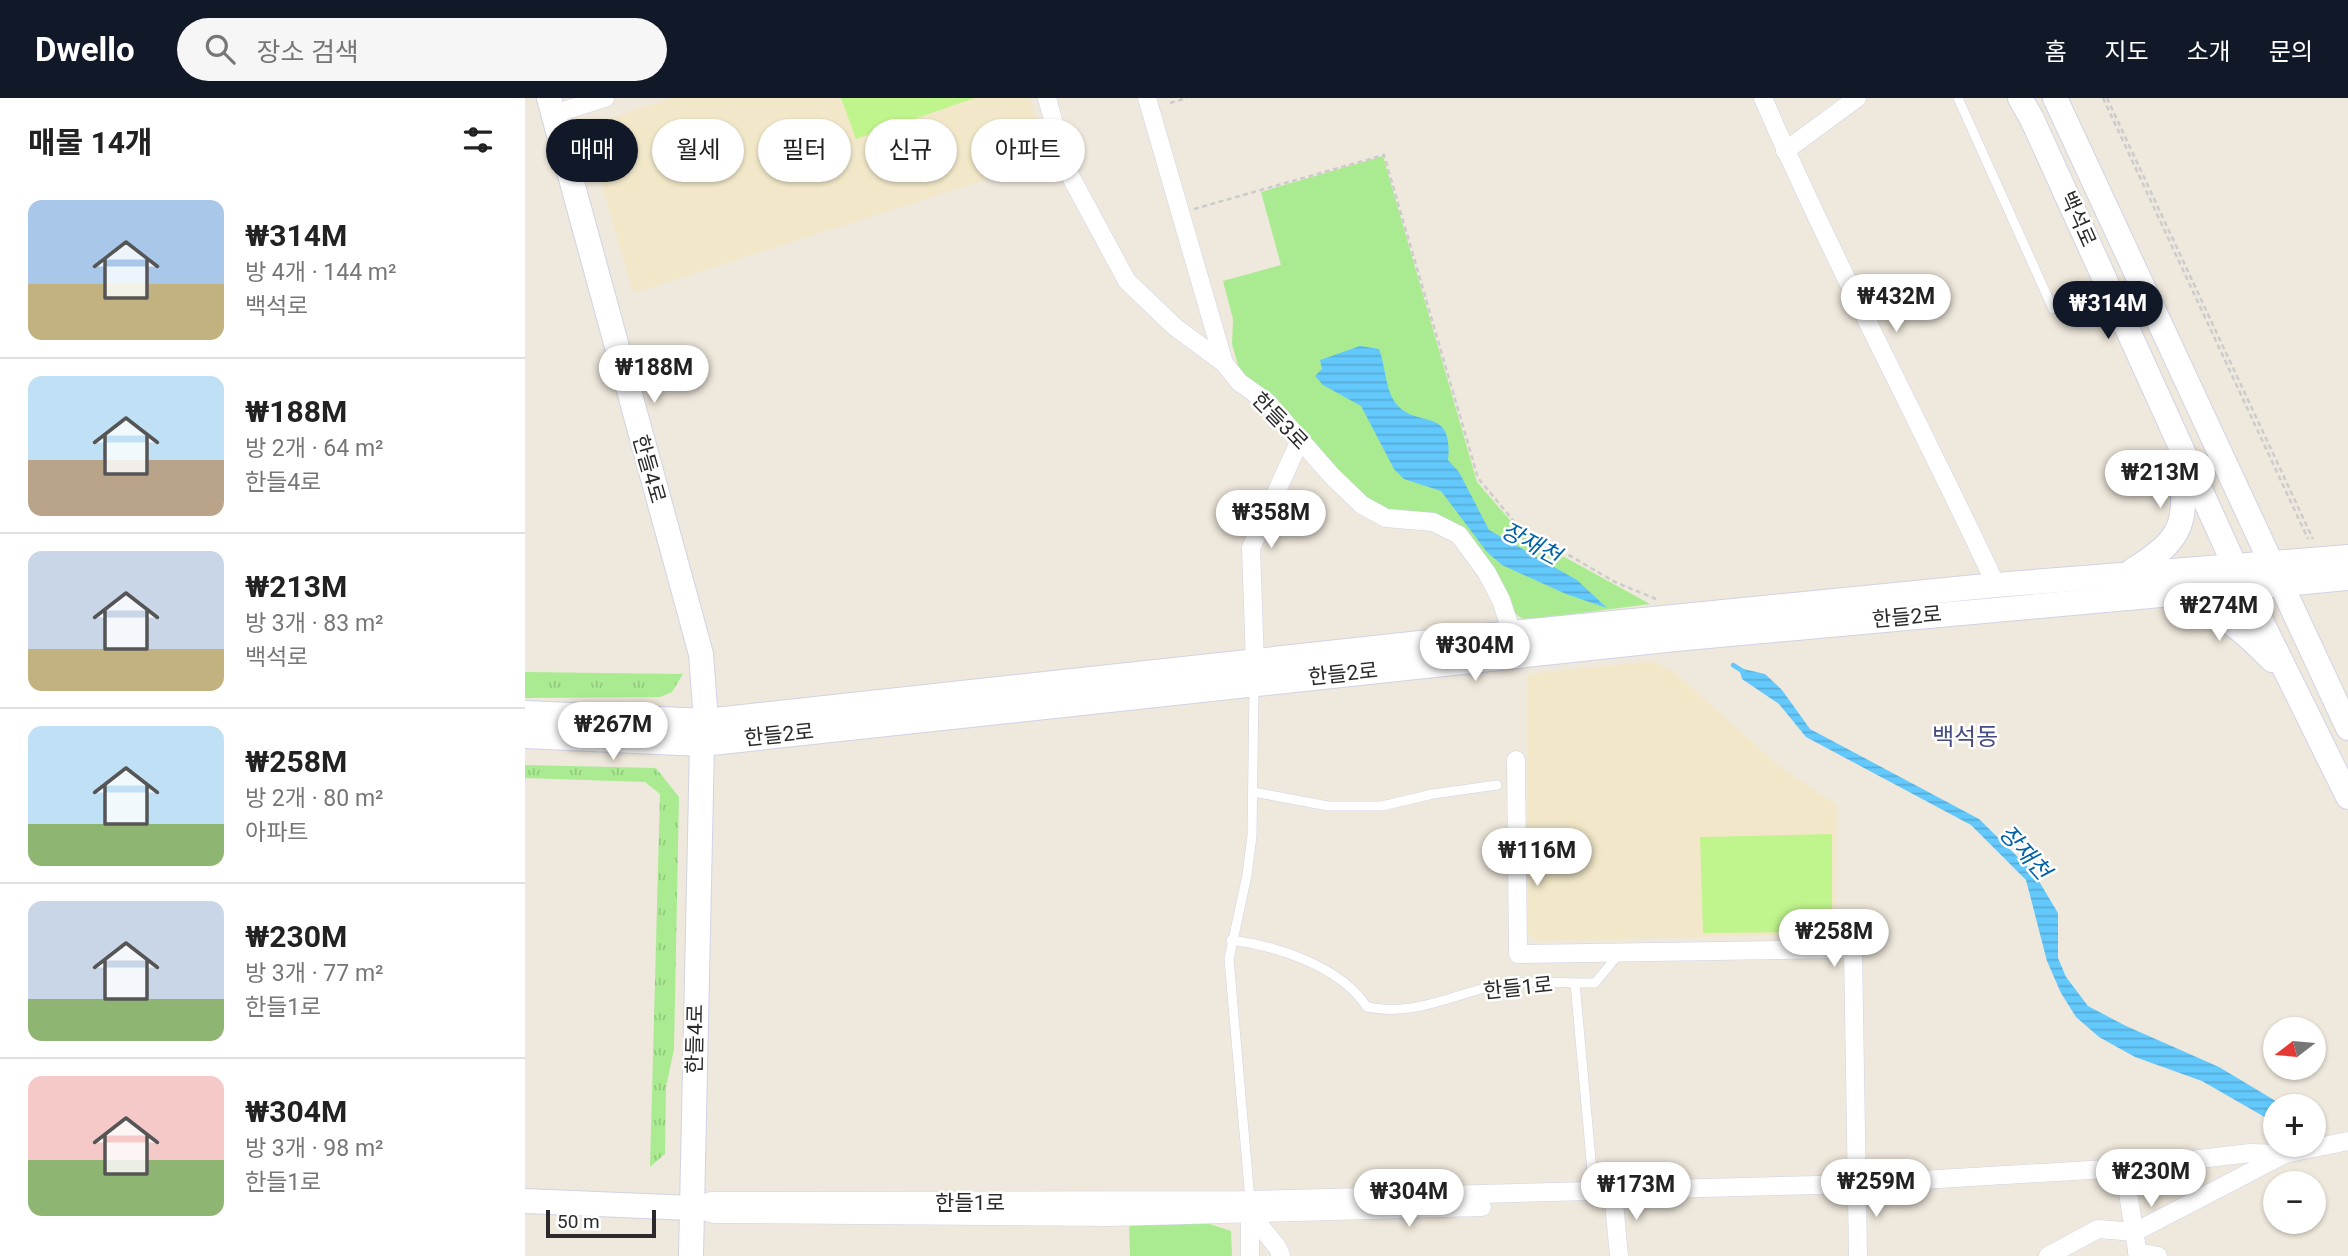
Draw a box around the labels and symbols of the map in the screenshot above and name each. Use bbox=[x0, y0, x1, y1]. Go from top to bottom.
street label: 백석로 bbox=[2055, 188, 2101, 250]
pin: ₩432M bbox=[1847, 274, 1945, 334]
pin: ₩314M bbox=[2059, 282, 2157, 341]
pin: ₩188M bbox=[605, 345, 703, 405]
street label: 한들3로 bbox=[1247, 388, 1313, 454]
street label: 한들4로 bbox=[628, 432, 670, 506]
pin: ₩213M bbox=[2111, 450, 2209, 510]
pin: ₩358M bbox=[1222, 490, 1320, 550]
water label: 장재천 bbox=[1496, 517, 1568, 572]
pin: ₩274M bbox=[2170, 584, 2268, 643]
street label: 한들2로 bbox=[1871, 602, 1943, 632]
pin: ₩304M bbox=[1426, 624, 1524, 683]
street label: 한들2로 bbox=[1307, 658, 1379, 690]
pin: ₩267M bbox=[564, 702, 662, 762]
street label: 한들2로 bbox=[743, 719, 815, 751]
district label: 백석동 bbox=[1932, 723, 1998, 751]
water label: 장재천 bbox=[1993, 820, 2058, 887]
pin: ₩116M bbox=[1488, 828, 1586, 888]
pin: ₩258M bbox=[1785, 910, 1883, 969]
street label: 한들1로 bbox=[1482, 972, 1554, 1004]
street label: 한들4로 bbox=[682, 1004, 708, 1074]
north arrow bbox=[2263, 1017, 2326, 1080]
pin: ₩230M bbox=[2102, 1150, 2200, 1209]
pin: ₩259M bbox=[1827, 1160, 1925, 1219]
pin: ₩173M bbox=[1587, 1162, 1685, 1222]
pin: ₩304M bbox=[1360, 1170, 1458, 1229]
street label: 한들1로 bbox=[935, 1191, 1005, 1215]
scale bar bbox=[546, 1207, 656, 1239]

